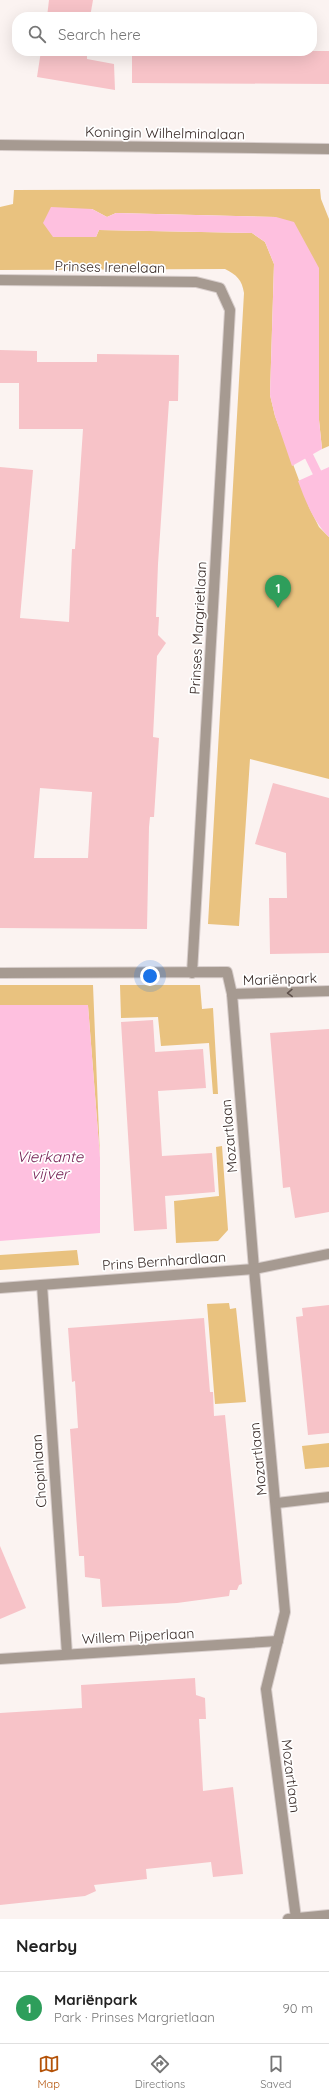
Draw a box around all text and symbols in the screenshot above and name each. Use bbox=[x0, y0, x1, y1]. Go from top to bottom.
search box bbox=[12, 12, 317, 56]
icon: search bbox=[26, 23, 48, 45]
text: Search here bbox=[58, 25, 141, 44]
street label: Koningin Wilhelminalaan bbox=[85, 123, 245, 143]
street label: Prinses Irenelaan bbox=[55, 257, 165, 277]
street label: Prinses Margrietlaan bbox=[186, 561, 210, 695]
pin: 1 bbox=[265, 575, 291, 608]
your location bbox=[140, 966, 160, 986]
street label: Mariënpark bbox=[243, 969, 317, 989]
one-way arrow bbox=[287, 988, 293, 997]
street label: Mozartlaan bbox=[217, 1099, 241, 1173]
water label: Vierkante vijver bbox=[17, 1147, 84, 1183]
street label: Prins Bernhardlaan bbox=[101, 1248, 227, 1274]
street label: Mozartlaan bbox=[245, 1421, 271, 1497]
street label: Chopinlaan bbox=[27, 1434, 51, 1508]
street label: Willem Pijperlaan bbox=[81, 1624, 195, 1648]
street label: Mozartlaan bbox=[278, 1738, 304, 1814]
text: Nearby bbox=[16, 1935, 77, 1956]
text: Mariënpark bbox=[54, 1990, 137, 2009]
text: 1 bbox=[26, 2000, 32, 2016]
text: 90 m bbox=[283, 2000, 313, 2016]
text: Park · Prinses Margrietlaan bbox=[54, 2009, 215, 2025]
tab: Map bbox=[37, 2053, 60, 2091]
tab: Directions bbox=[135, 2053, 185, 2091]
tab: Saved bbox=[260, 2053, 292, 2091]

